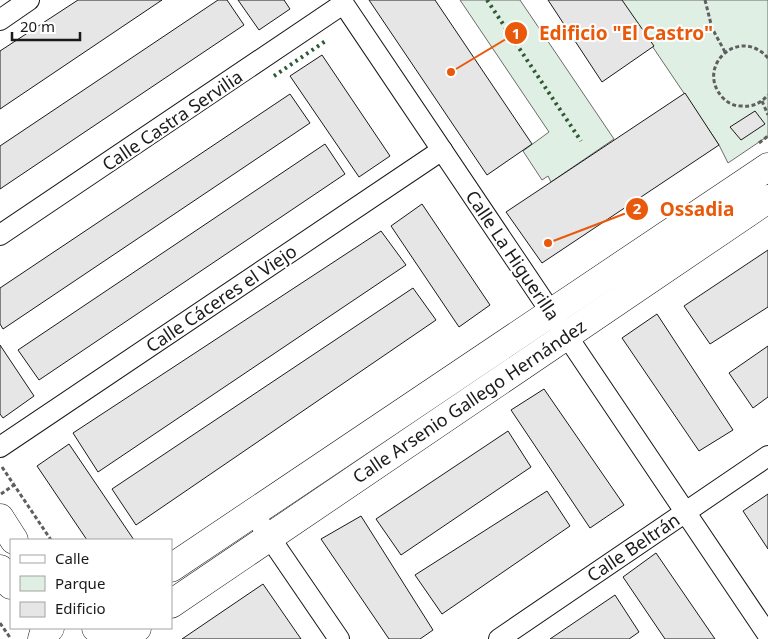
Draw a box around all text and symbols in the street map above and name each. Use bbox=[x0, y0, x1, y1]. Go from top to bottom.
scale bar bbox=[12, 10, 80, 42]
text: 20 m bbox=[20, 16, 55, 36]
callout: Edificio "El Castro" bbox=[504, 16, 723, 50]
text: Edificio "El Castro" bbox=[539, 20, 713, 46]
text: 1 bbox=[512, 23, 520, 43]
street label: Calle Castra Servilia bbox=[97, 64, 247, 176]
street label: Calle La Higuerilla bbox=[461, 185, 565, 325]
callout: Ossadia bbox=[625, 192, 744, 226]
text: Ossadia bbox=[660, 196, 734, 222]
text: 2 bbox=[633, 198, 642, 218]
street label: Calle Cáceres el Viejo bbox=[141, 239, 301, 357]
street label: Calle Arsenio Gallego Hernández bbox=[348, 314, 590, 488]
street label: Calle Beltrán bbox=[582, 507, 684, 587]
legend bbox=[10, 539, 172, 629]
text: Calle bbox=[55, 548, 89, 568]
text: Parque bbox=[55, 573, 105, 593]
text: Edificio bbox=[55, 598, 106, 618]

